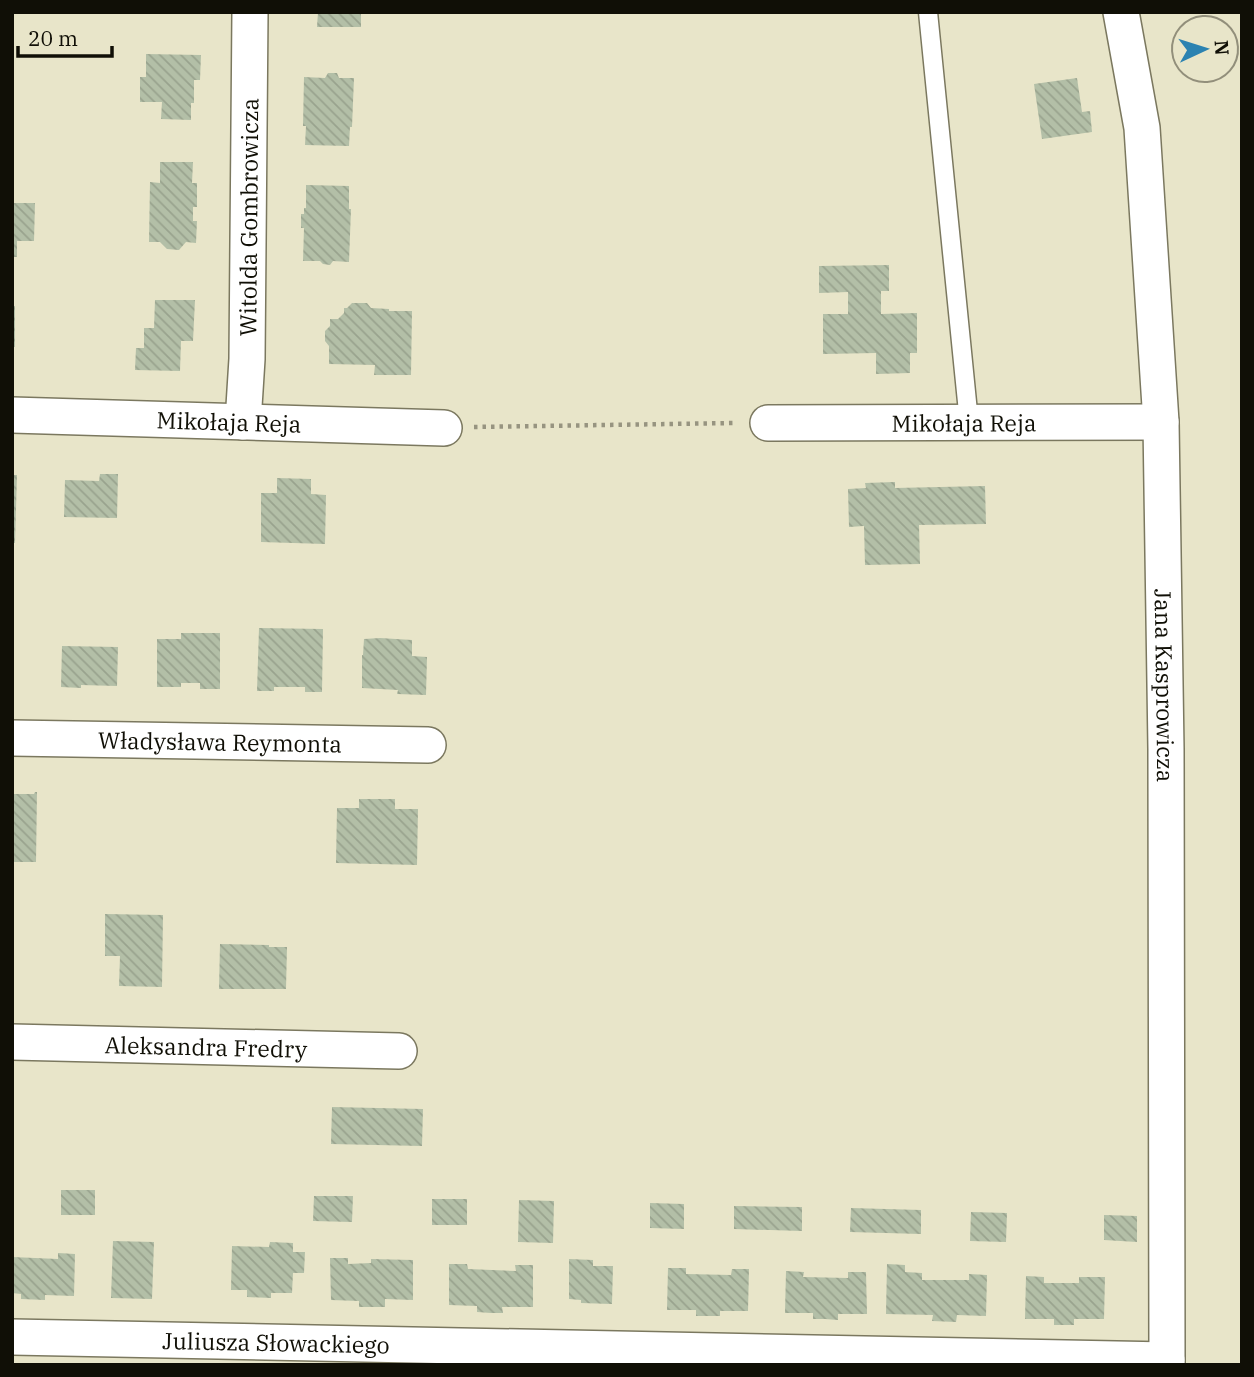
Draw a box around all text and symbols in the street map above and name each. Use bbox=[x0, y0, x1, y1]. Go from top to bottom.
scale bar bbox=[18, 14, 112, 58]
north arrow bbox=[1170, 14, 1240, 84]
text: 20 m bbox=[28, 24, 78, 52]
text: N bbox=[1209, 39, 1234, 56]
street label: Witolda Gombrowicza bbox=[232, 98, 264, 337]
street label: Mikołaja Reja bbox=[156, 404, 302, 439]
street label: Mikołaja Reja bbox=[891, 407, 1037, 438]
street label: Jana Kasprowicza bbox=[1149, 588, 1181, 782]
street label: Władysława Reymonta bbox=[98, 724, 342, 759]
street label: Aleksandra Fredry bbox=[104, 1029, 308, 1064]
street label: Juliusza Słowackiego bbox=[162, 1325, 390, 1360]

